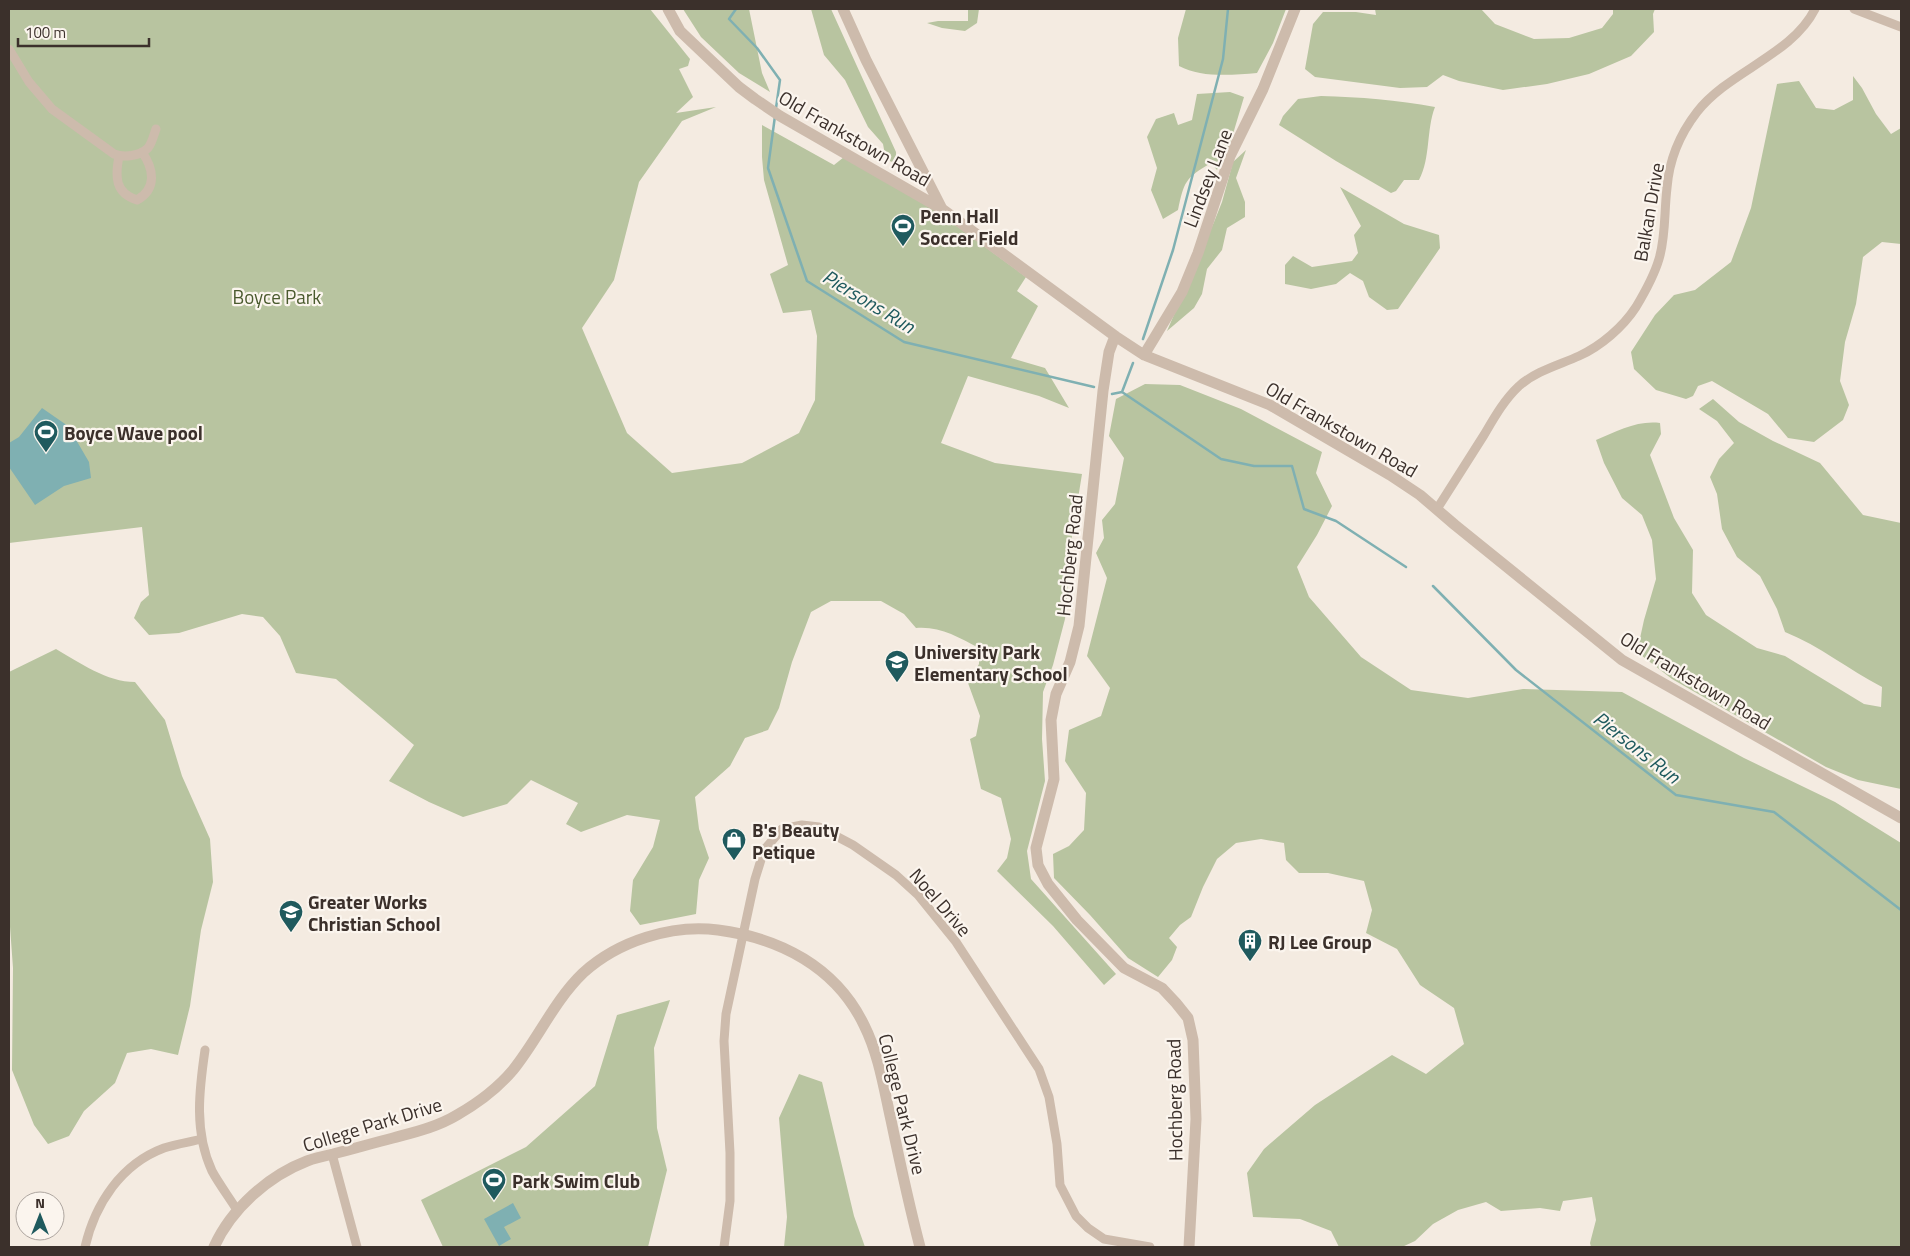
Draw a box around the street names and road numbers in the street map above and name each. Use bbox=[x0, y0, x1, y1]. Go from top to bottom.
street label: Old Frankstown Road bbox=[773, 83, 937, 193]
street label: Lindsey Lane bbox=[1175, 124, 1239, 232]
street label: Balkan Drive bbox=[1625, 160, 1671, 264]
street label: Old Frankstown Road bbox=[1260, 374, 1424, 484]
street label: Hochberg Road bbox=[1048, 493, 1090, 617]
street label: Old Frankstown Road bbox=[1615, 623, 1777, 737]
street label: Noel Drive bbox=[903, 861, 979, 943]
street label: College Park Drive bbox=[871, 1031, 935, 1177]
street label: Hochberg Road bbox=[1158, 1039, 1190, 1161]
street label: College Park Drive bbox=[299, 1089, 445, 1159]

